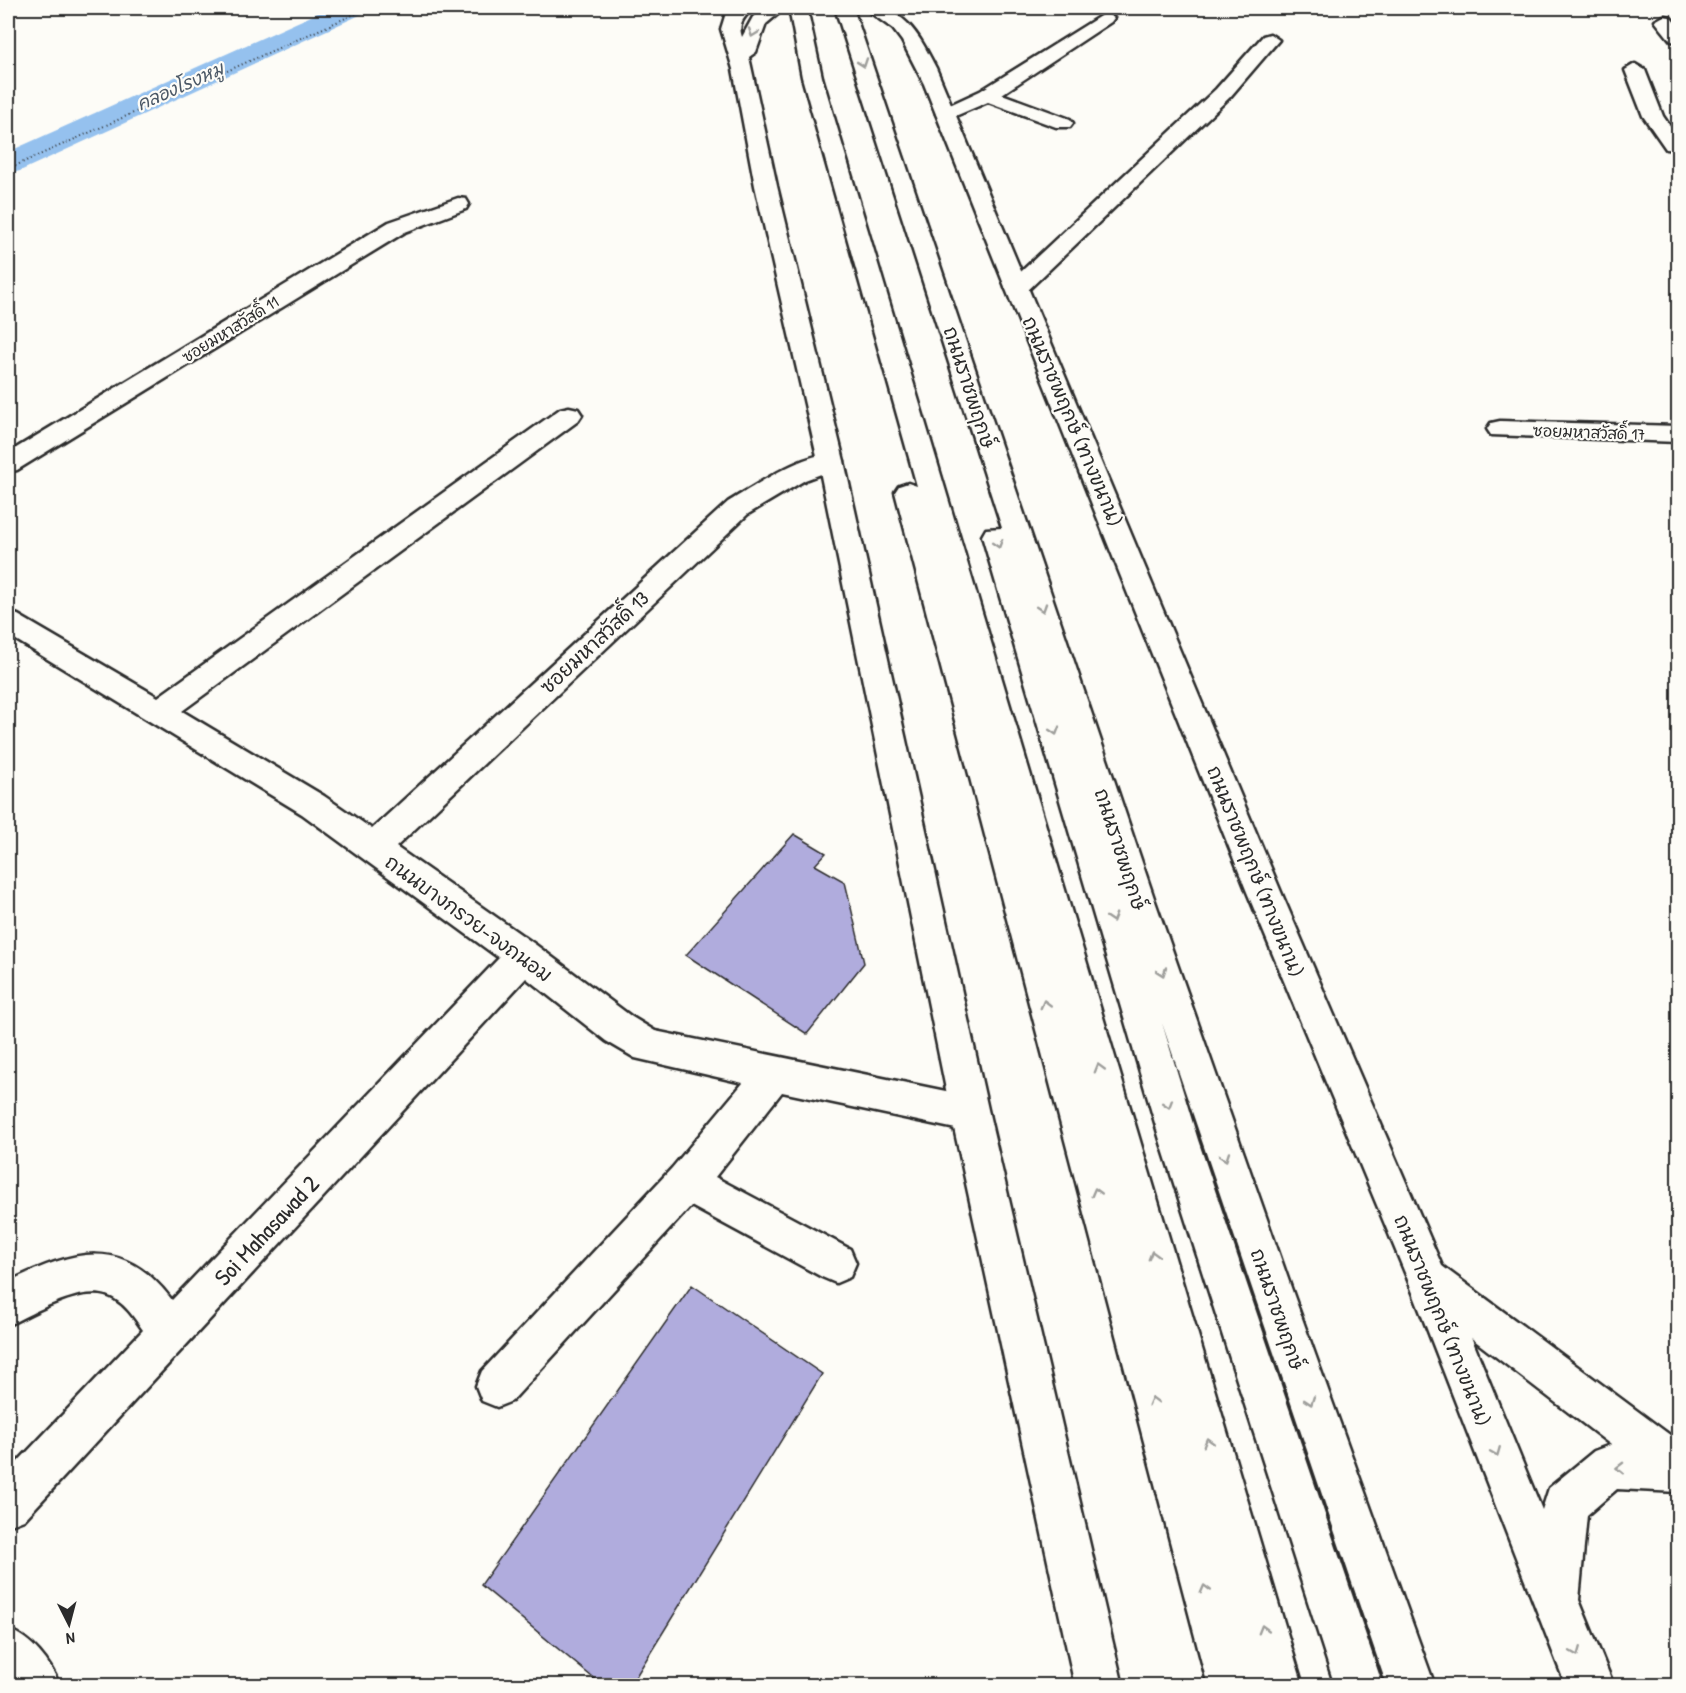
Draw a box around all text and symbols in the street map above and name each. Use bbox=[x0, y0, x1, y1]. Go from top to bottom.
one-way arrow bbox=[747, 28, 760, 38]
water label: คลองโรงหมู bbox=[133, 55, 230, 117]
one-way arrow bbox=[856, 57, 868, 68]
street label: ซอยมหาสวัสดิ์ 11 bbox=[175, 287, 283, 368]
street label: ถนนราชพฤกษ์ (ทางขนาน) bbox=[1016, 312, 1130, 531]
street label: ถนนราชพฤกษ์ bbox=[937, 323, 1003, 452]
street label: ซอยมหาสวัสดิ์ 17 bbox=[1532, 415, 1646, 445]
one-way arrow bbox=[991, 539, 1003, 549]
street label: ซอยมหาสวัสดิ์ 13 bbox=[531, 581, 654, 699]
one-way arrow bbox=[1035, 602, 1048, 613]
one-way arrow bbox=[1048, 725, 1060, 736]
street label: ถนนราชพฤกษ์ (ทางขนาน) bbox=[1200, 761, 1311, 981]
street label: ถนนราชพฤกษ์ bbox=[1088, 785, 1154, 914]
street label: ถนนบางกรวย-จงถนอม bbox=[380, 848, 558, 988]
one-way arrow bbox=[1105, 912, 1117, 923]
one-way arrow bbox=[1155, 967, 1168, 977]
one-way arrow bbox=[1040, 999, 1053, 1009]
one-way arrow bbox=[1094, 1063, 1106, 1074]
one-way arrow bbox=[1161, 1098, 1173, 1109]
one-way arrow bbox=[1218, 1151, 1231, 1162]
street label: Soi Mahasawad 2 bbox=[207, 1168, 325, 1292]
one-way arrow bbox=[1091, 1187, 1103, 1198]
street label: ถนนราชพฤกษ์ (ทางขนาน) bbox=[1387, 1210, 1498, 1430]
street label: ถนนราชพฤกษ์ bbox=[1244, 1245, 1312, 1374]
one-way arrow bbox=[1148, 1250, 1160, 1261]
one-way arrow bbox=[1302, 1395, 1315, 1406]
one-way arrow bbox=[1148, 1396, 1161, 1406]
one-way arrow bbox=[1203, 1437, 1215, 1448]
one-way arrow bbox=[1489, 1446, 1501, 1457]
one-way arrow bbox=[1616, 1462, 1625, 1474]
one-way arrow bbox=[1200, 1584, 1212, 1594]
north arrow bbox=[39, 1594, 99, 1654]
one-way arrow bbox=[1258, 1624, 1270, 1635]
text: N bbox=[65, 1628, 76, 1650]
one-way arrow bbox=[1569, 1647, 1582, 1657]

